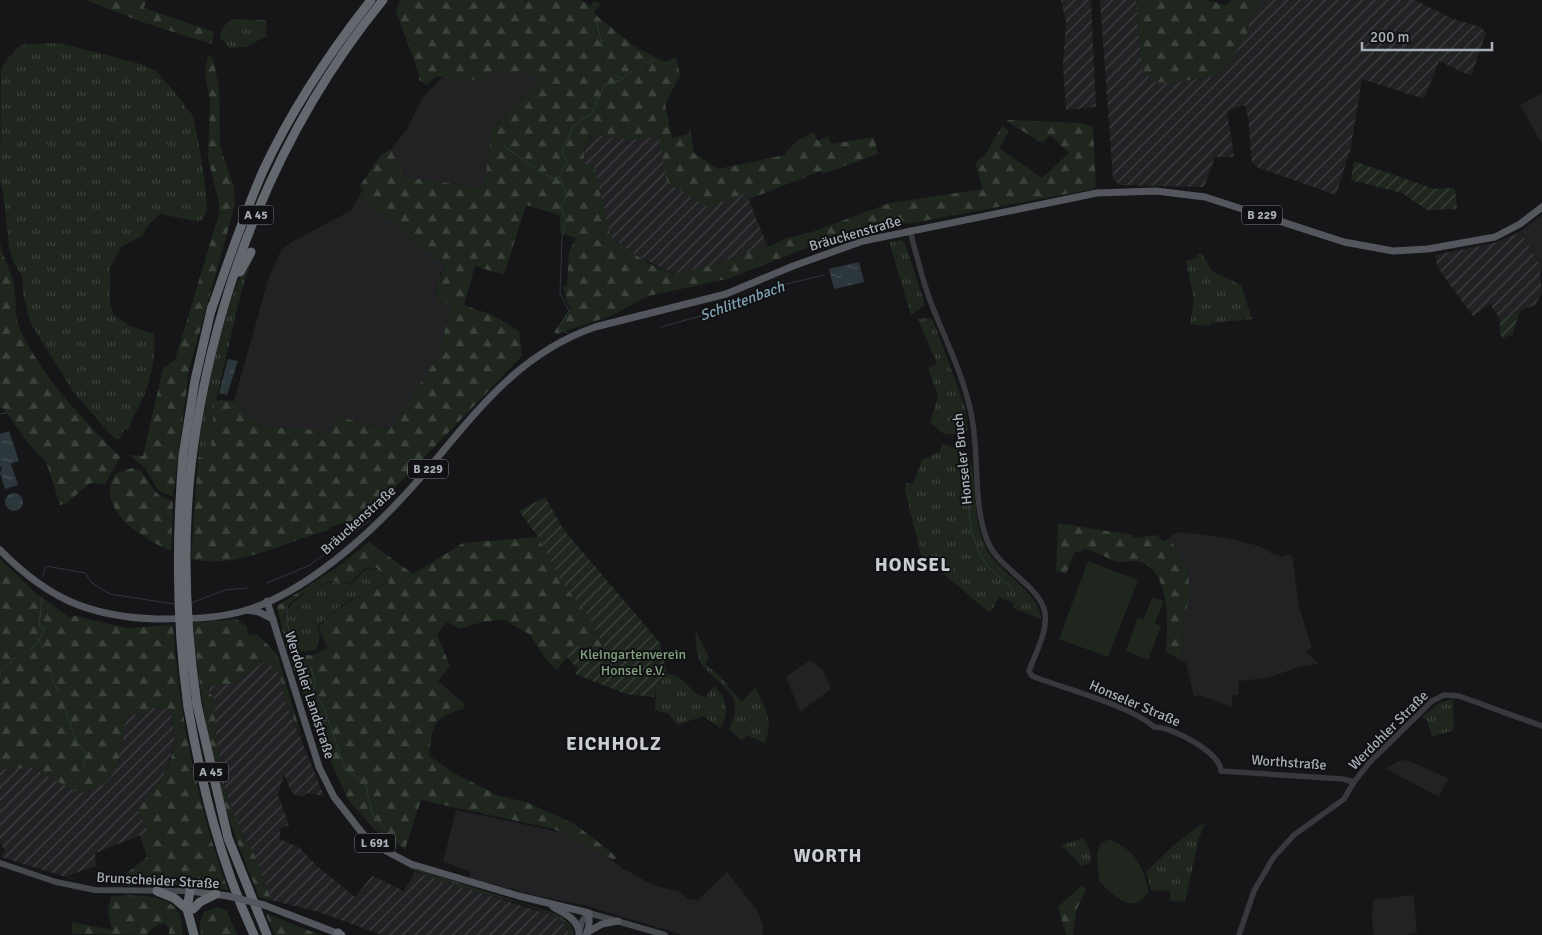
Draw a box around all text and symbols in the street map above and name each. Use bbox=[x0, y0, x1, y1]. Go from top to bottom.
scale bar bbox=[1362, 20, 1492, 52]
text: 200 m bbox=[1370, 28, 1410, 46]
road number: A 45 bbox=[238, 206, 274, 224]
road number: B 229 bbox=[1242, 206, 1282, 224]
street label: Bräuckenstraße bbox=[807, 212, 903, 255]
water label: Schlittenbach bbox=[697, 277, 788, 325]
street label: Honseler Bruch bbox=[949, 412, 976, 506]
road number: B 229 bbox=[408, 459, 448, 478]
street label: Bräuckenstraße bbox=[317, 482, 399, 558]
district label: HONSEL bbox=[875, 553, 951, 577]
street label: Werdohler Landstraße bbox=[281, 629, 338, 761]
park label: Kleingartenverein Honsel e.V. bbox=[580, 646, 686, 679]
street label: Honseler Straße bbox=[1087, 677, 1183, 730]
street label: Werdohler Straße bbox=[1345, 687, 1432, 774]
district label: EICHHOLZ bbox=[566, 732, 662, 756]
street label: Worthstraße bbox=[1251, 751, 1327, 774]
road number: A 45 bbox=[194, 762, 228, 782]
road number: L 691 bbox=[355, 834, 395, 852]
district label: WORTH bbox=[794, 844, 862, 868]
street label: Brunscheider Straße bbox=[96, 869, 220, 892]

